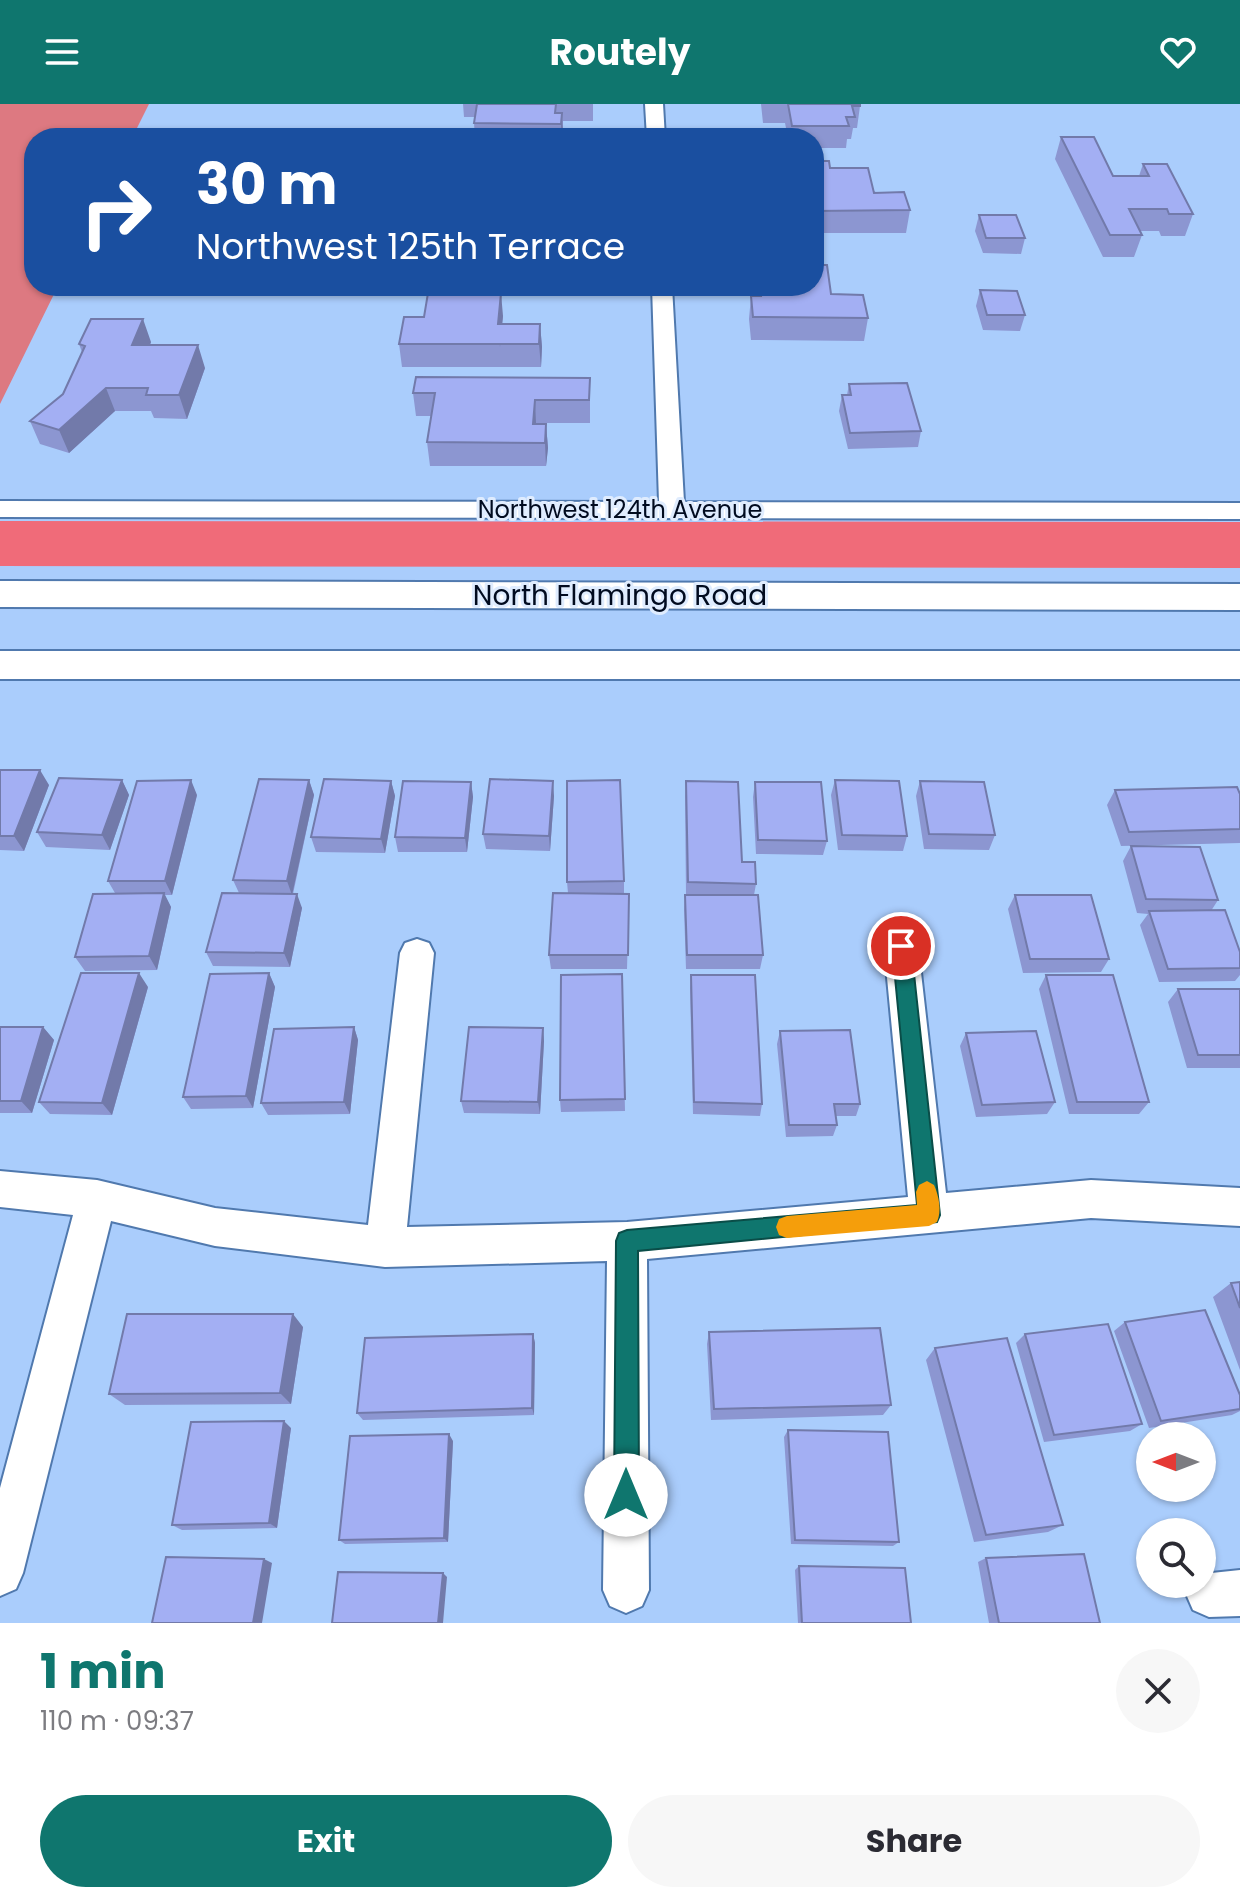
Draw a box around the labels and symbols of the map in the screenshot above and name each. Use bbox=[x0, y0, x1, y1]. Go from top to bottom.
street label: Northwest 124th Avenue bbox=[478, 493, 762, 526]
street label: North Flamingo Road bbox=[473, 576, 767, 615]
pin bbox=[867, 912, 935, 980]
north arrow bbox=[1136, 1422, 1216, 1502]
position arrow bbox=[584, 1453, 668, 1537]

